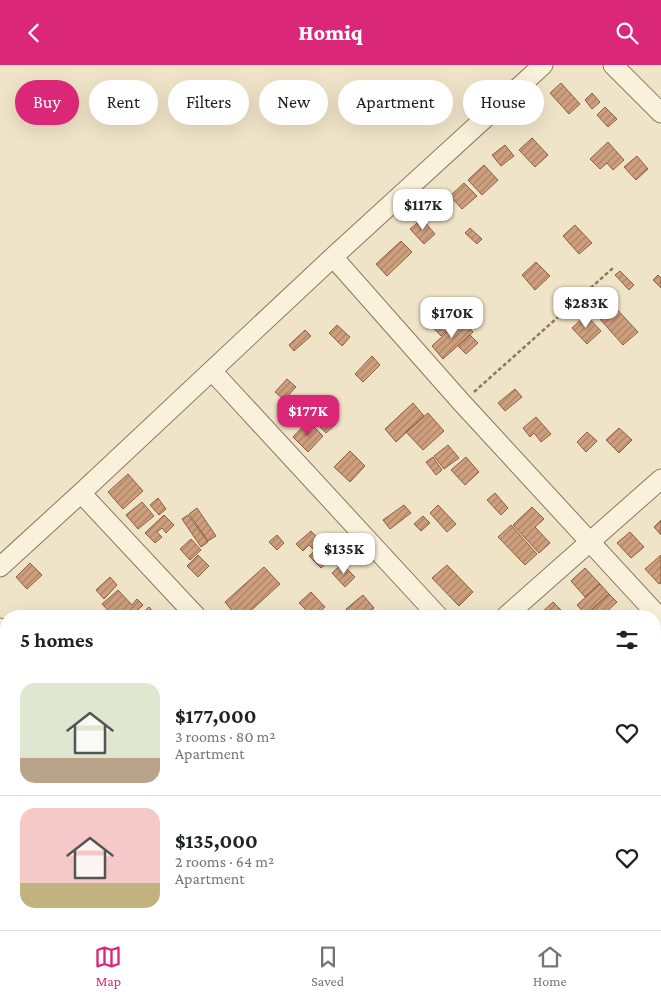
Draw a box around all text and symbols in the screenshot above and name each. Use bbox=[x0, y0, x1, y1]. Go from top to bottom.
icon: back bbox=[20, 19, 48, 47]
icon: search bbox=[613, 19, 641, 47]
text: Homiq bbox=[298, 20, 363, 45]
chip: Buy bbox=[15, 80, 79, 125]
chip: Rent bbox=[89, 80, 158, 125]
chip: Filters bbox=[168, 80, 249, 125]
chip: New bbox=[259, 80, 328, 125]
chip: Apartment bbox=[338, 80, 453, 125]
chip: House bbox=[463, 80, 544, 125]
pin: $117K bbox=[388, 189, 458, 231]
text: $117K bbox=[404, 196, 442, 213]
pin: $283K bbox=[551, 287, 621, 329]
text: $283K bbox=[564, 294, 608, 311]
pin: $170K bbox=[417, 297, 487, 339]
text: $170K bbox=[431, 304, 473, 321]
pin: $177K bbox=[273, 395, 343, 437]
text: $177K bbox=[288, 402, 328, 419]
pin: $135K bbox=[309, 533, 379, 575]
text: $135K bbox=[324, 540, 364, 557]
icon: filters bbox=[613, 626, 641, 654]
text: 5 homes bbox=[20, 628, 93, 652]
icon: home bbox=[60, 703, 120, 763]
text: $177,000 bbox=[175, 704, 256, 728]
icon: heart bbox=[613, 719, 641, 747]
text: 3 rooms · 80 m² bbox=[175, 728, 276, 745]
text: Apartment bbox=[175, 745, 245, 762]
icon: home bbox=[60, 828, 120, 888]
text: $135,000 bbox=[175, 829, 258, 853]
icon: heart bbox=[613, 844, 641, 872]
text: 2 rooms · 64 m² bbox=[175, 853, 274, 870]
text: Apartment bbox=[175, 870, 245, 887]
tab: Map bbox=[94, 943, 122, 989]
tab: Saved bbox=[311, 943, 344, 989]
tab: Home bbox=[533, 943, 567, 989]

